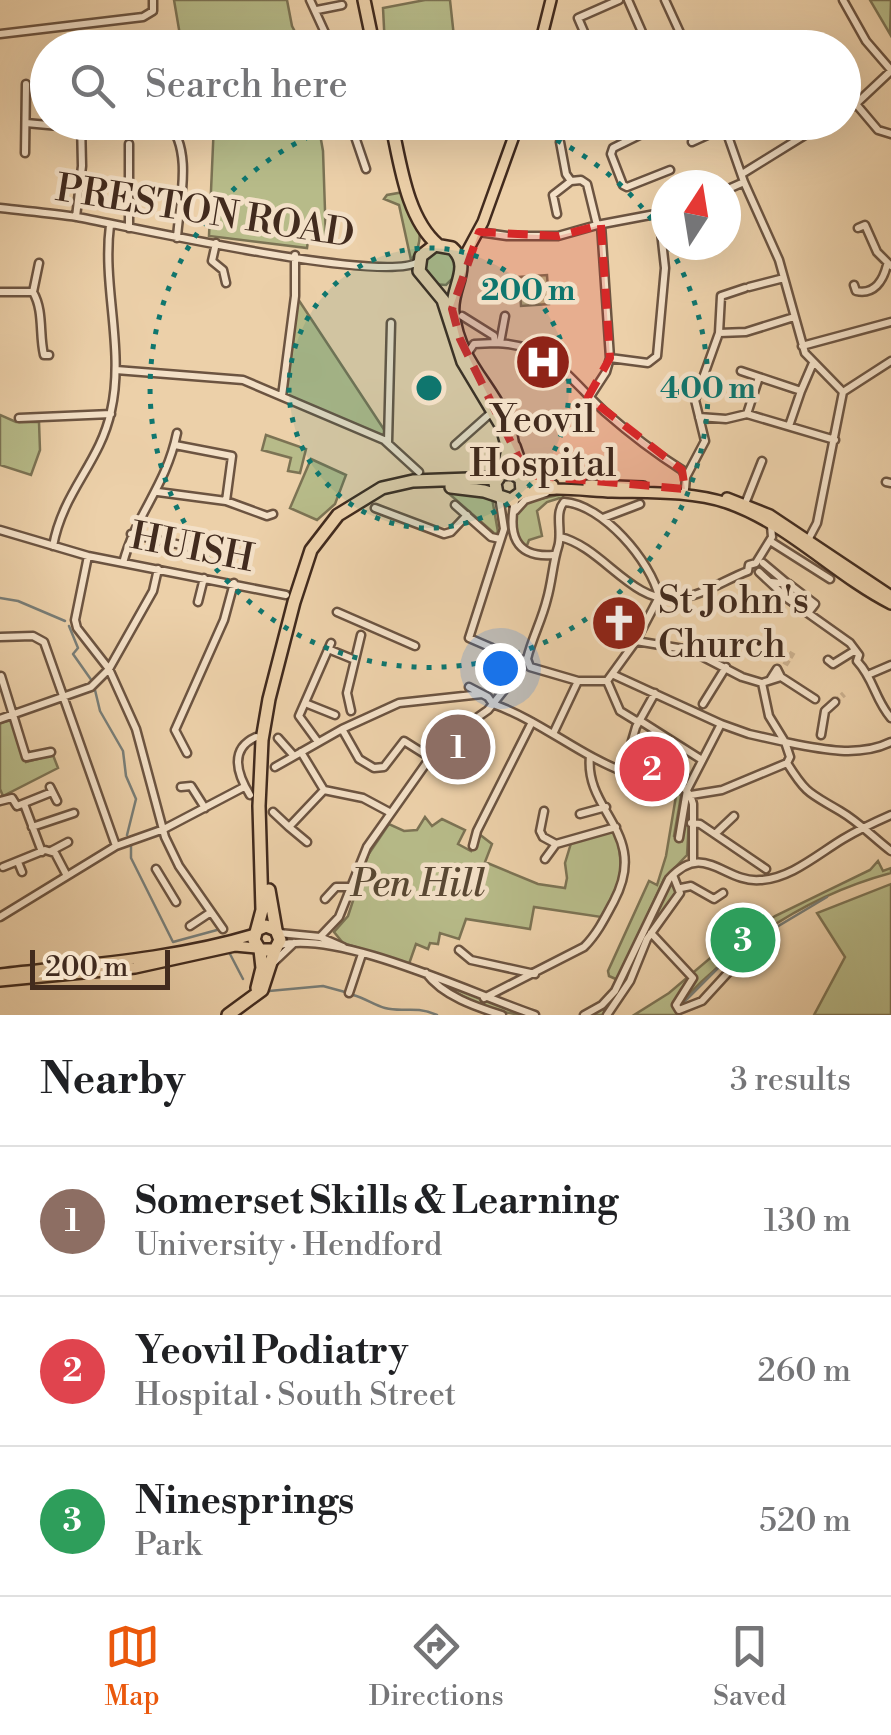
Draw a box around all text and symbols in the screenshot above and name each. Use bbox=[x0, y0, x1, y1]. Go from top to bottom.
search box bbox=[30, 30, 861, 140]
icon: search bbox=[65, 58, 120, 113]
text: Search here bbox=[145, 62, 348, 109]
street label: PRESTON ROAD bbox=[52, 165, 358, 259]
north arrow bbox=[651, 170, 741, 260]
text: 200 m bbox=[481, 272, 575, 310]
hospital icon: Yeovil Hospital bbox=[513, 332, 573, 392]
centre of rings bbox=[411, 370, 447, 406]
text: 400 m bbox=[660, 370, 756, 408]
place label: Yeovil Hospital bbox=[469, 397, 617, 488]
street label: HUISH bbox=[126, 513, 258, 583]
place label: St John's Church bbox=[658, 578, 809, 669]
church icon: St John's Church bbox=[589, 593, 649, 653]
your location bbox=[475, 643, 526, 694]
pin: 1 bbox=[426, 710, 490, 784]
pin: 2 bbox=[620, 732, 684, 806]
park label: Pen Hill bbox=[350, 861, 485, 908]
pin: 3 bbox=[710, 902, 776, 978]
scale bar bbox=[30, 945, 170, 990]
text: 200 m bbox=[45, 950, 128, 985]
text: Nearby bbox=[40, 1054, 185, 1107]
text: 3 results bbox=[730, 1060, 851, 1100]
text: Somerset Skills & Learning bbox=[135, 1178, 618, 1225]
text: 1 bbox=[65, 1201, 80, 1241]
text: 130 m bbox=[764, 1201, 851, 1241]
text: University · Hendford bbox=[135, 1225, 442, 1265]
text: Yeovil Podiatry bbox=[135, 1328, 408, 1375]
text: 2 bbox=[62, 1351, 83, 1391]
text: 260 m bbox=[758, 1351, 851, 1391]
text: Hospital · South Street bbox=[135, 1375, 456, 1415]
text: Ninesprings bbox=[135, 1478, 354, 1525]
text: 3 bbox=[63, 1501, 82, 1541]
text: 520 m bbox=[759, 1501, 851, 1541]
text: Park bbox=[135, 1525, 202, 1565]
tab: Map bbox=[105, 1619, 160, 1714]
tab: Directions bbox=[369, 1619, 504, 1714]
tab: Saved bbox=[713, 1619, 786, 1714]

